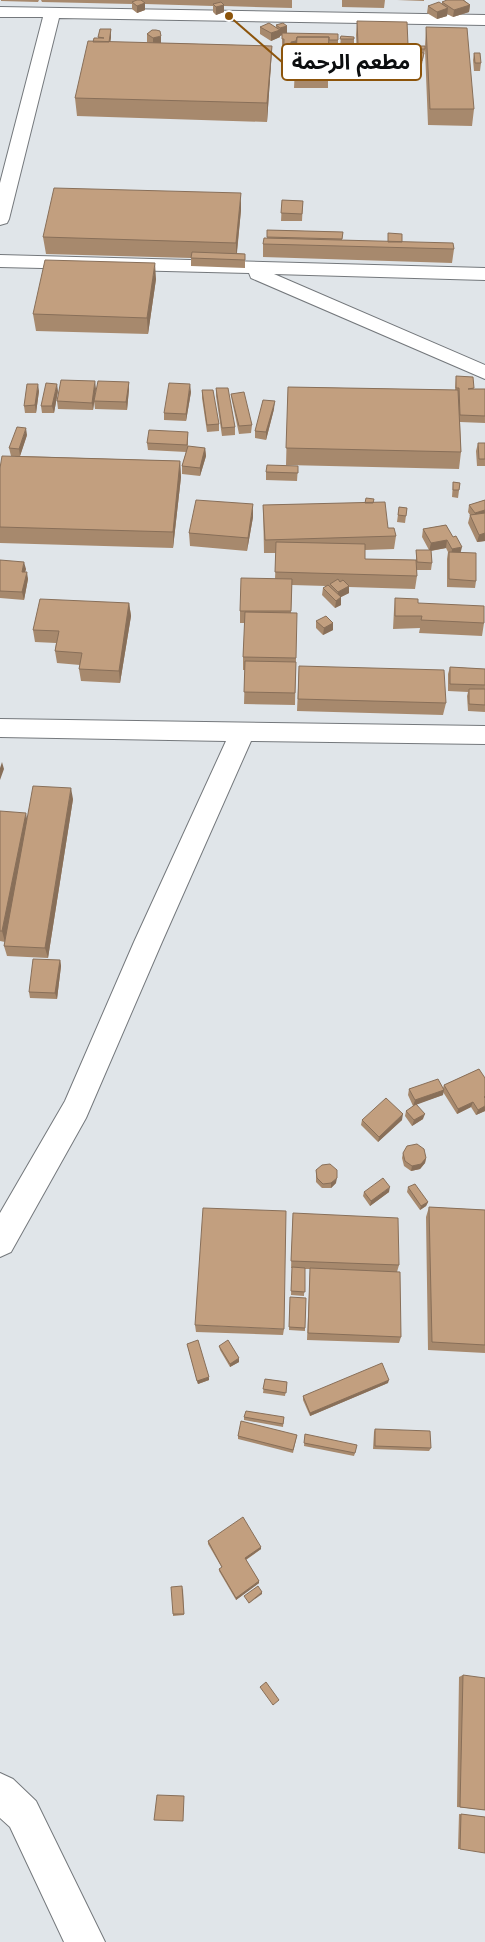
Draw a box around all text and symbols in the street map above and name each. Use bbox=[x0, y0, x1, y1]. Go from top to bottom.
callout: مطعم الرحمة bbox=[282, 44, 421, 80]
text: مطعم الرحمة bbox=[292, 47, 410, 77]

